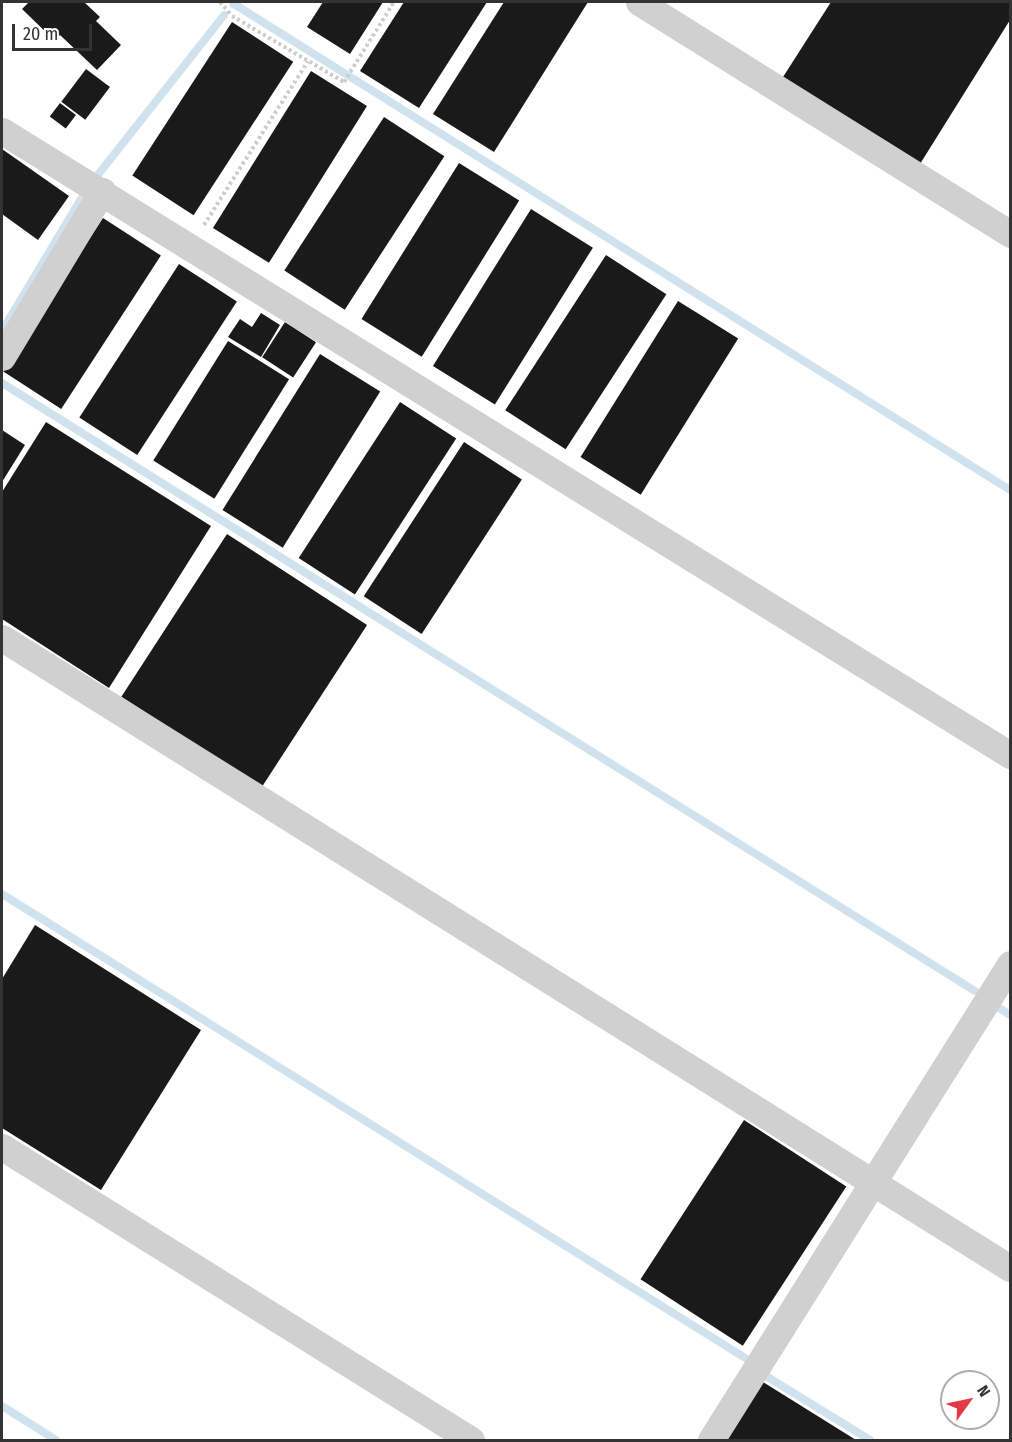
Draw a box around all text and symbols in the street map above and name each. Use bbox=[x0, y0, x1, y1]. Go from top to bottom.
scale bar bbox=[15, 12, 94, 50]
text: 20 m bbox=[23, 23, 58, 45]
north arrow bbox=[940, 1370, 1000, 1430]
text: N bbox=[973, 1382, 994, 1400]

